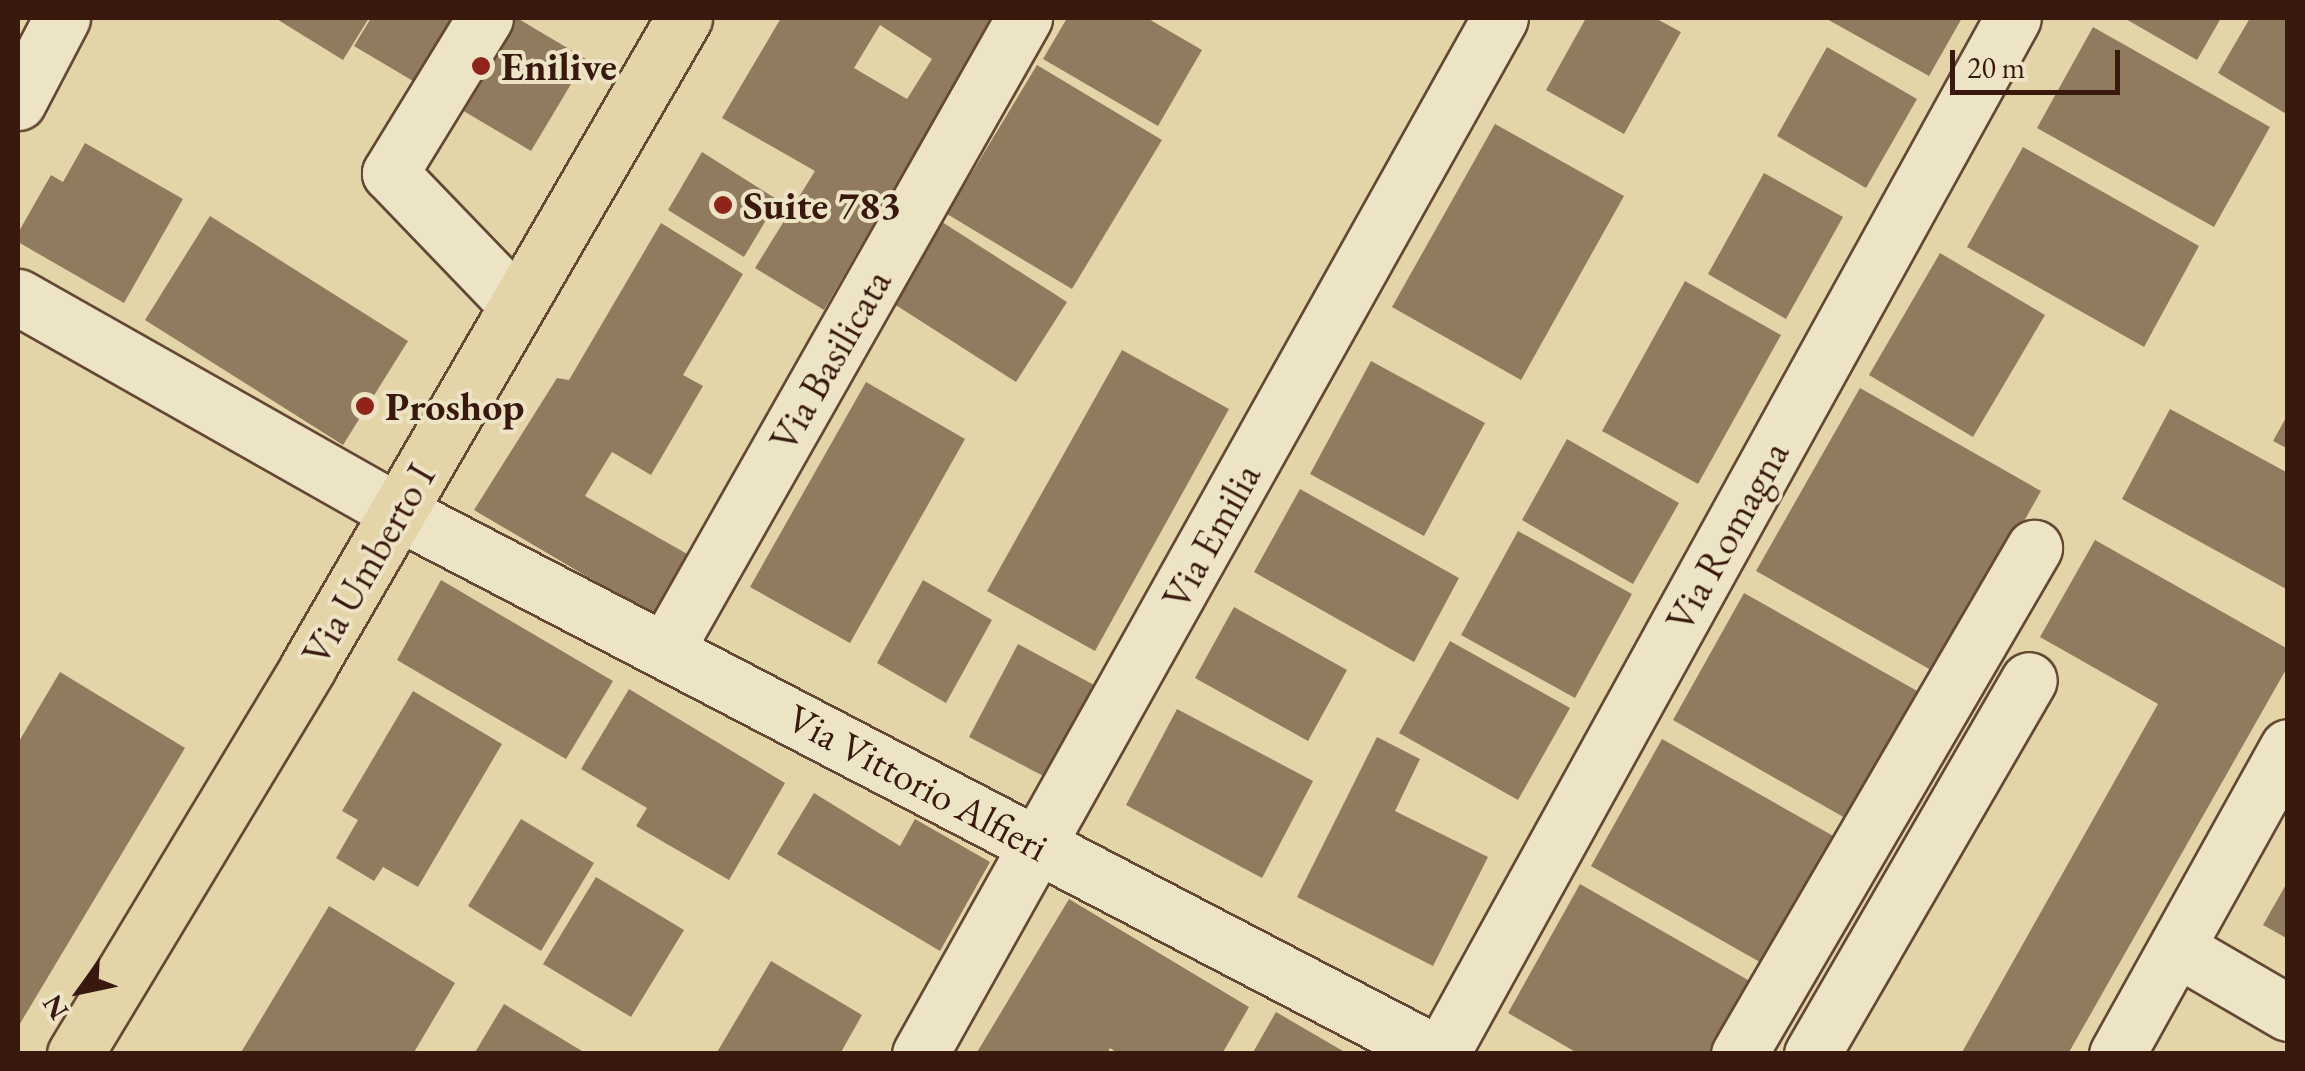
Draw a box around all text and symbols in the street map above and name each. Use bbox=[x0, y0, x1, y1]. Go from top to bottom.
scale bar bbox=[1955, 30, 2125, 92]
place label: Enilive bbox=[501, 42, 617, 90]
text: 20 m bbox=[1967, 48, 2025, 87]
marker: Enilive bbox=[470, 55, 492, 77]
place label: Suite 783 bbox=[743, 181, 901, 229]
marker: Suite 783 bbox=[712, 194, 734, 216]
street label: Via Basilicata bbox=[759, 261, 901, 459]
place label: Proshop bbox=[385, 382, 524, 430]
marker: Proshop bbox=[354, 395, 376, 417]
street label: Via Romagna bbox=[1655, 433, 1799, 639]
street label: Via Umberto I bbox=[291, 455, 445, 673]
street label: Via Emilia bbox=[1152, 455, 1270, 617]
street label: Via Vittorio Alfieri bbox=[779, 693, 1057, 871]
north arrow bbox=[30, 941, 130, 1041]
text: N bbox=[34, 988, 76, 1027]

